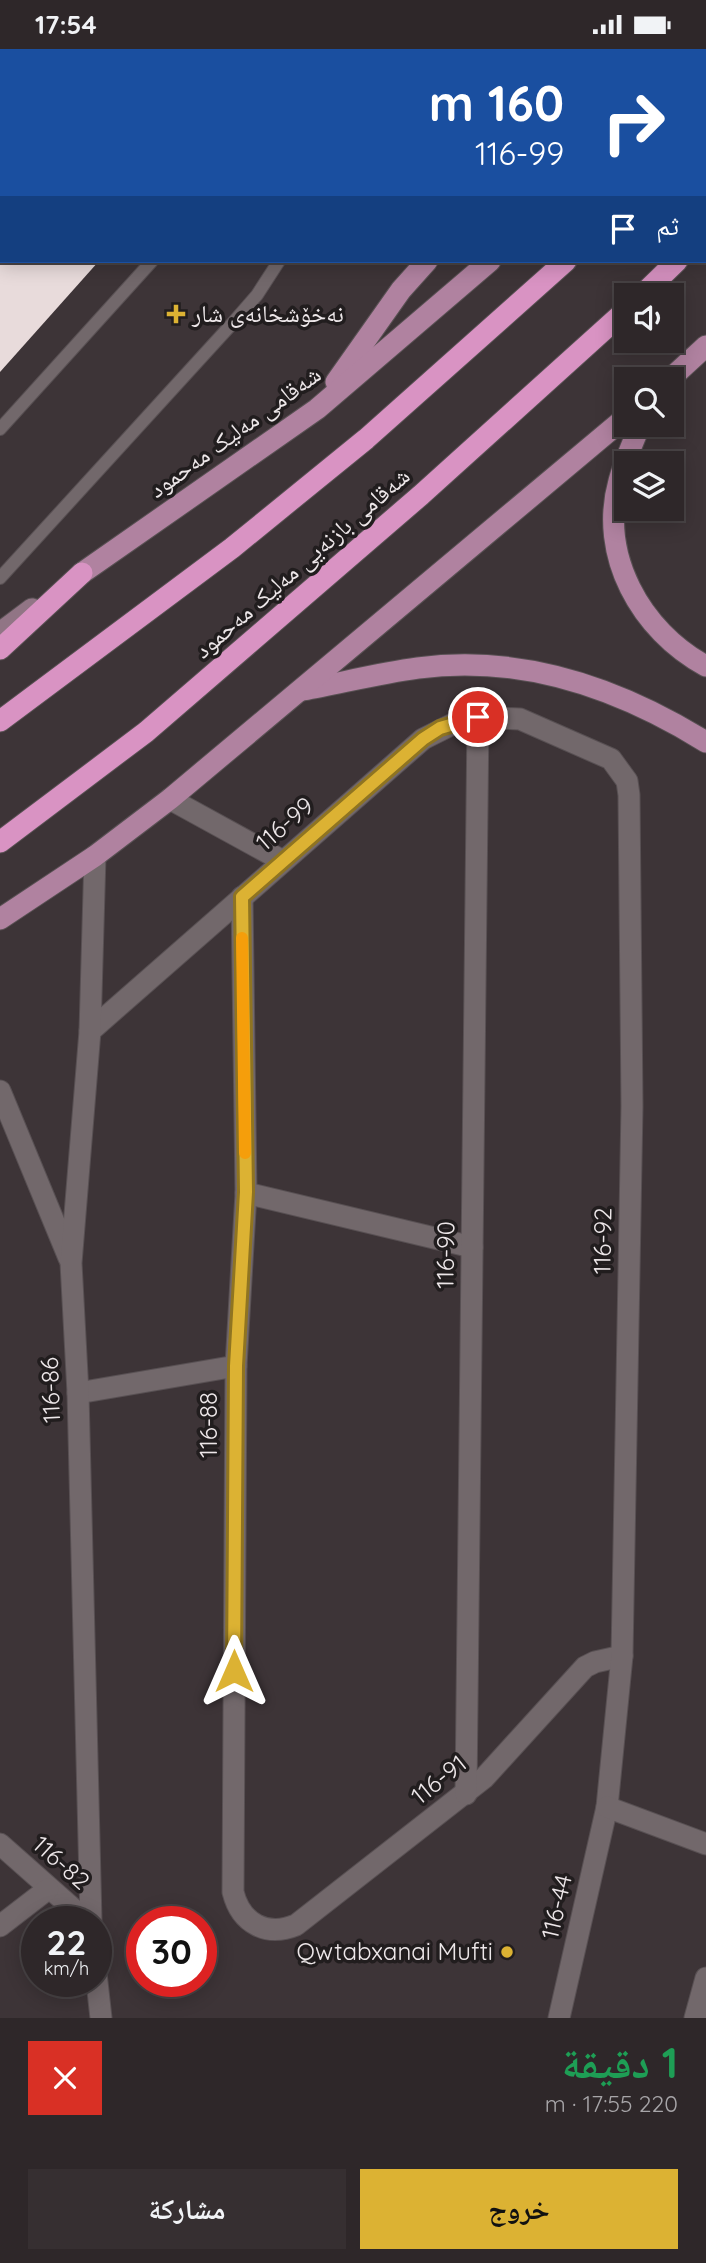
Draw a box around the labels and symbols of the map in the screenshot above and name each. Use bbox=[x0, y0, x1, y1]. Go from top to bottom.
place label: نەخۆشخانەی شار bbox=[191, 298, 344, 328]
marker: نەخۆشخانەی شار bbox=[166, 304, 186, 324]
street label: شەقامی مەلیک مەحمود bbox=[142, 359, 326, 504]
street label: شەقامی بازنەیی مەلیک مەحمود bbox=[187, 460, 415, 664]
pin bbox=[448, 687, 508, 747]
street label: 116-99 bbox=[249, 790, 319, 856]
street label: 116-92 bbox=[586, 1207, 618, 1275]
street label: 116-90 bbox=[429, 1221, 461, 1289]
street label: 116-86 bbox=[34, 1356, 66, 1423]
street label: 116-88 bbox=[193, 1392, 223, 1458]
position arrow bbox=[197, 1634, 271, 1708]
street label: 116-91 bbox=[405, 1748, 472, 1811]
street label: 116-82 bbox=[27, 1829, 96, 1896]
street label: 116-44 bbox=[534, 1872, 578, 1942]
speed limit sign: 30 bbox=[126, 1906, 217, 1997]
place label: Qwtabxanai Mufti bbox=[296, 1936, 493, 1966]
marker: Qwtabxanai Mufti bbox=[499, 1944, 515, 1960]

